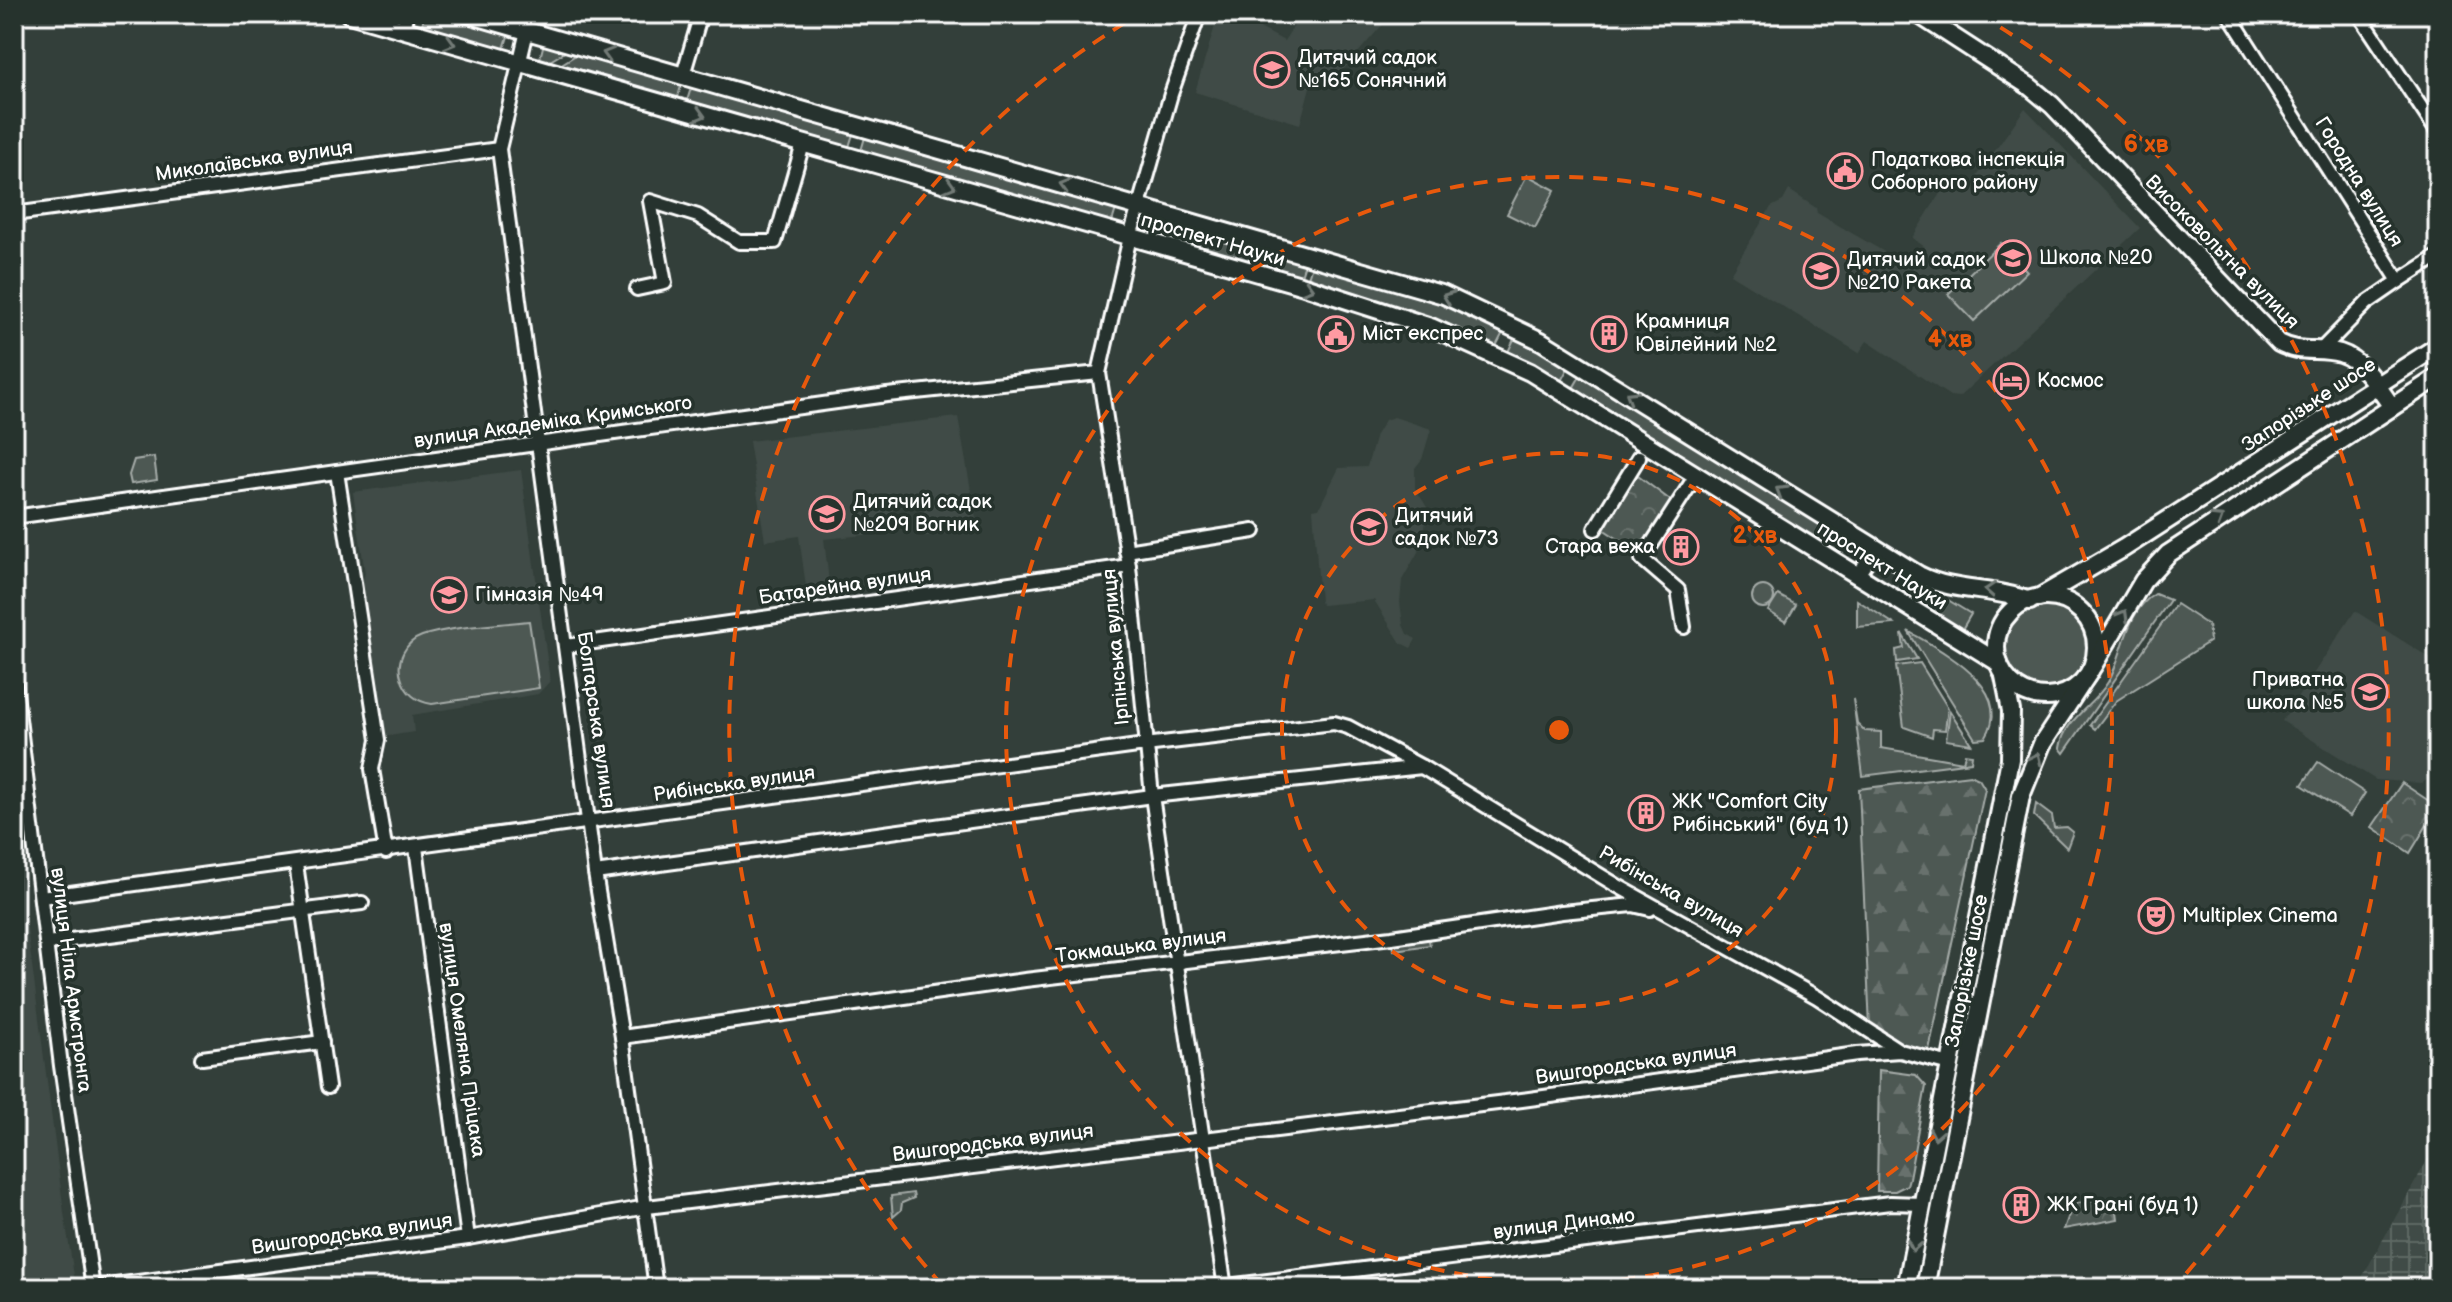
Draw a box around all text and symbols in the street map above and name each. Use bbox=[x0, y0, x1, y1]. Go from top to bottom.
one-way arrow bbox=[443, 34, 457, 51]
place label: Дитячий садок №165 Сонячний bbox=[1298, 46, 1447, 93]
one-way arrow bbox=[602, 47, 616, 63]
school or university icon: Дитячий садок №165 Сонячний bbox=[1253, 51, 1291, 89]
one-way arrow bbox=[693, 105, 707, 122]
street label: Городна вулиця bbox=[2309, 113, 2409, 251]
text: 6 хв bbox=[2124, 130, 2169, 159]
street label: Миколаївська вулиця bbox=[154, 135, 354, 187]
place label: Податкова інспекція Соборного району bbox=[1871, 148, 2065, 195]
public building icon: Податкова інспекція Соборного району bbox=[1826, 152, 1864, 190]
street label: Високовольтна вулиця bbox=[2140, 170, 2304, 334]
one-way arrow bbox=[943, 177, 957, 193]
one-way arrow bbox=[1058, 178, 1072, 194]
street label: проспект Науки bbox=[1138, 208, 1288, 272]
school or university icon: Школа №20 bbox=[1994, 239, 2032, 277]
place label: Школа №20 bbox=[2039, 246, 2153, 270]
place label: Дитячий садок №210 Ракета bbox=[1847, 248, 1986, 295]
school or university icon: Дитячий садок №210 Ракета bbox=[1802, 252, 1840, 290]
one-way arrow bbox=[1301, 278, 1315, 294]
one-way arrow bbox=[1442, 290, 1456, 307]
place label: Крамниця Ювілейний №2 bbox=[1635, 310, 1777, 357]
public building icon: Міст експрес bbox=[1317, 315, 1355, 353]
building icon: Крамниця Ювілейний №2 bbox=[1590, 315, 1628, 353]
place label: Міст експрес bbox=[1362, 322, 1483, 346]
text: 4 хв bbox=[1928, 325, 1972, 354]
street label: Запорізьке шосе bbox=[2237, 353, 2381, 457]
hotel icon: Космос bbox=[1992, 362, 2030, 400]
place label: Космос bbox=[2037, 369, 2104, 393]
street label: вулиця Академіка Кримського bbox=[412, 391, 694, 453]
one-way arrow bbox=[1625, 391, 1640, 406]
one-way arrow bbox=[1776, 485, 1790, 500]
place label: Дитячий садок №209 Вогник bbox=[853, 490, 992, 537]
school or university icon: Дитячий садок №209 Вогник bbox=[808, 495, 846, 533]
place label: Дитячий садок №73 bbox=[1395, 504, 1499, 551]
school or university icon: Дитячий садок №73 bbox=[1350, 508, 1388, 546]
one-way arrow bbox=[2209, 513, 2224, 528]
street label: проспект Науки bbox=[1813, 516, 1951, 616]
text: 2 хв bbox=[1733, 521, 1777, 550]
building icon: Стара вежа bbox=[1662, 528, 1700, 566]
place label: Стара вежа bbox=[1545, 535, 1655, 559]
street label: Батарейна вулиця bbox=[757, 562, 933, 610]
street label: Ірпінська вулиця bbox=[1097, 568, 1135, 726]
school or university icon: Гімназія №49 bbox=[430, 576, 468, 614]
one-way arrow bbox=[1983, 582, 1996, 599]
place label: Гімназія №49 bbox=[475, 583, 604, 607]
one-way arrow bbox=[2113, 610, 2129, 624]
street label: Болгарська вулиця bbox=[572, 630, 620, 810]
place label: Приватна школа №5 bbox=[2247, 668, 2344, 715]
school or university icon: Приватна школа №5 bbox=[2351, 673, 2389, 711]
centre of rings bbox=[1545, 716, 1573, 744]
one-way arrow bbox=[2026, 751, 2042, 766]
street label: Рибінська вулиця bbox=[651, 761, 817, 807]
place label: ЖК "Comfort City Рибінський" (буд 1) bbox=[1672, 790, 1849, 837]
building icon: ЖК "Comfort City Рибінський" (буд 1) bbox=[1627, 794, 1665, 832]
street label: Рибінська вулиця bbox=[1594, 841, 1748, 943]
street label: вулиця Ніла Армстронга bbox=[45, 866, 97, 1094]
street label: Запорізьке шосе bbox=[1940, 892, 1994, 1050]
theatre icon: Multiplex Cinema bbox=[2137, 897, 2175, 935]
place label: Multiplex Cinema bbox=[2182, 904, 2338, 928]
street label: вулиця Омеляна Пріцака bbox=[434, 921, 490, 1159]
street label: Токмацька вулиця bbox=[1054, 924, 1228, 968]
street label: Вишгородська вулиця bbox=[1534, 1038, 1738, 1090]
street label: Вишгородська вулиця bbox=[891, 1119, 1095, 1167]
one-way arrow bbox=[1928, 1127, 1945, 1140]
building icon: ЖК Грані (буд 1) bbox=[2002, 1186, 2040, 1224]
place label: ЖК Грані (буд 1) bbox=[2047, 1193, 2199, 1217]
street label: вулиця Динамо bbox=[1492, 1203, 1636, 1245]
street label: Вишгородська вулиця bbox=[250, 1208, 454, 1260]
one-way arrow bbox=[1907, 1239, 1924, 1253]

